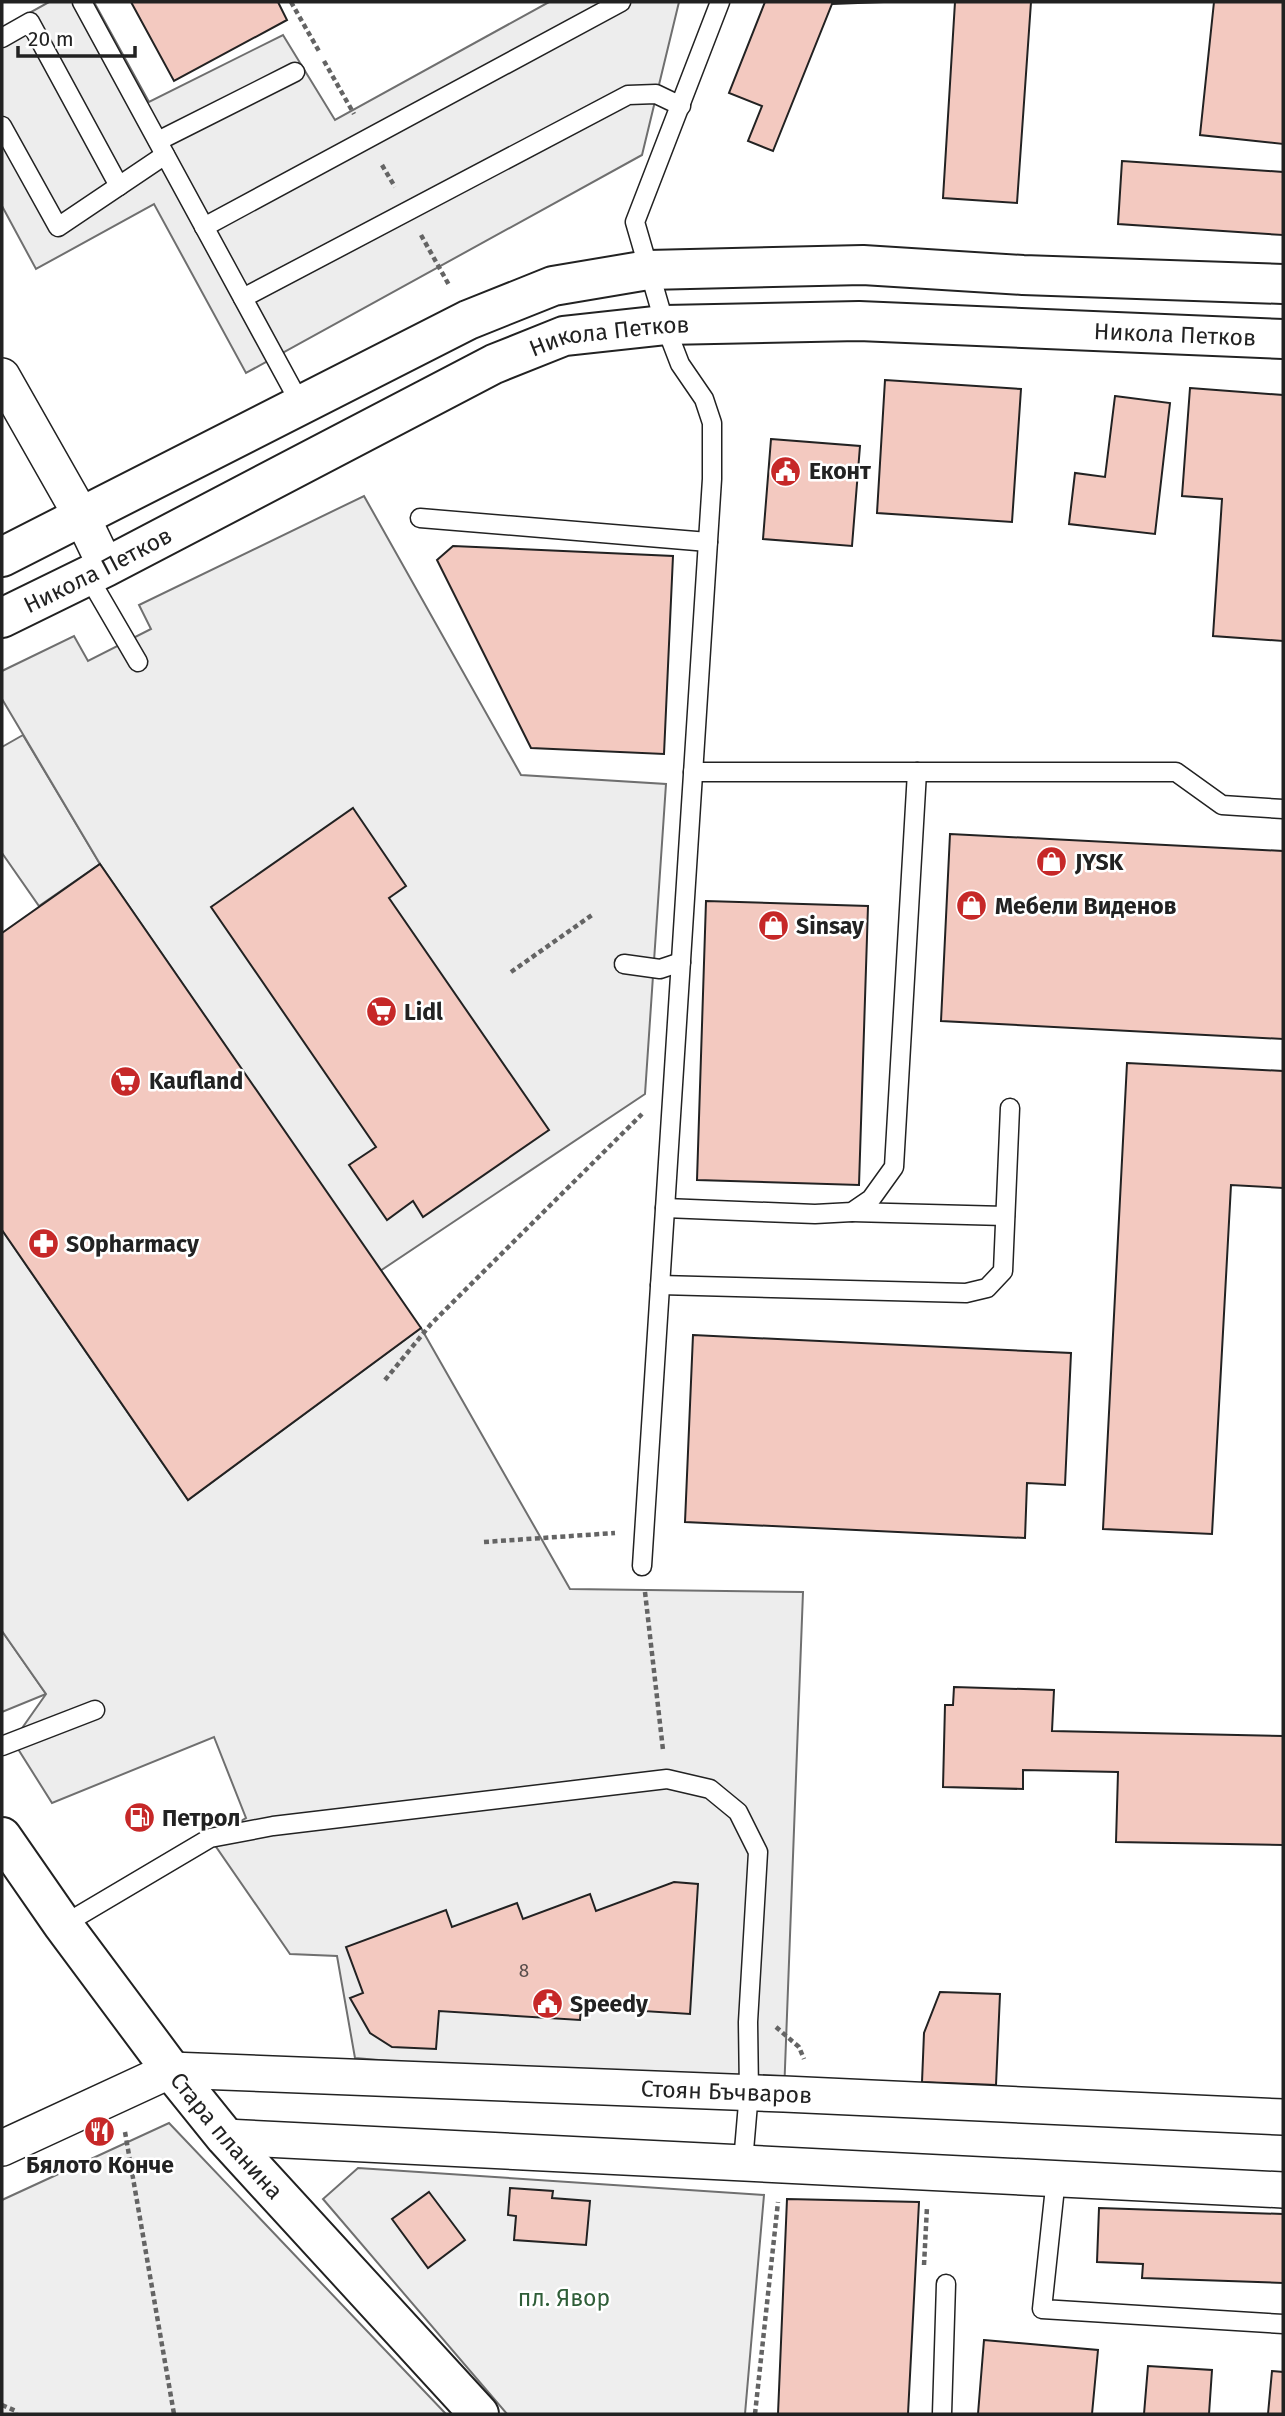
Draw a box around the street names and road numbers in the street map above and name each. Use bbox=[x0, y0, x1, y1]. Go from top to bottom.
street label: Никола Петков bbox=[525, 310, 690, 362]
street label: Никола Петков bbox=[1093, 317, 1257, 352]
street label: Никола Петков bbox=[19, 521, 177, 619]
street label: Стара планина bbox=[164, 2066, 289, 2205]
street label: Стоян Бъчваров bbox=[640, 2074, 813, 2109]

